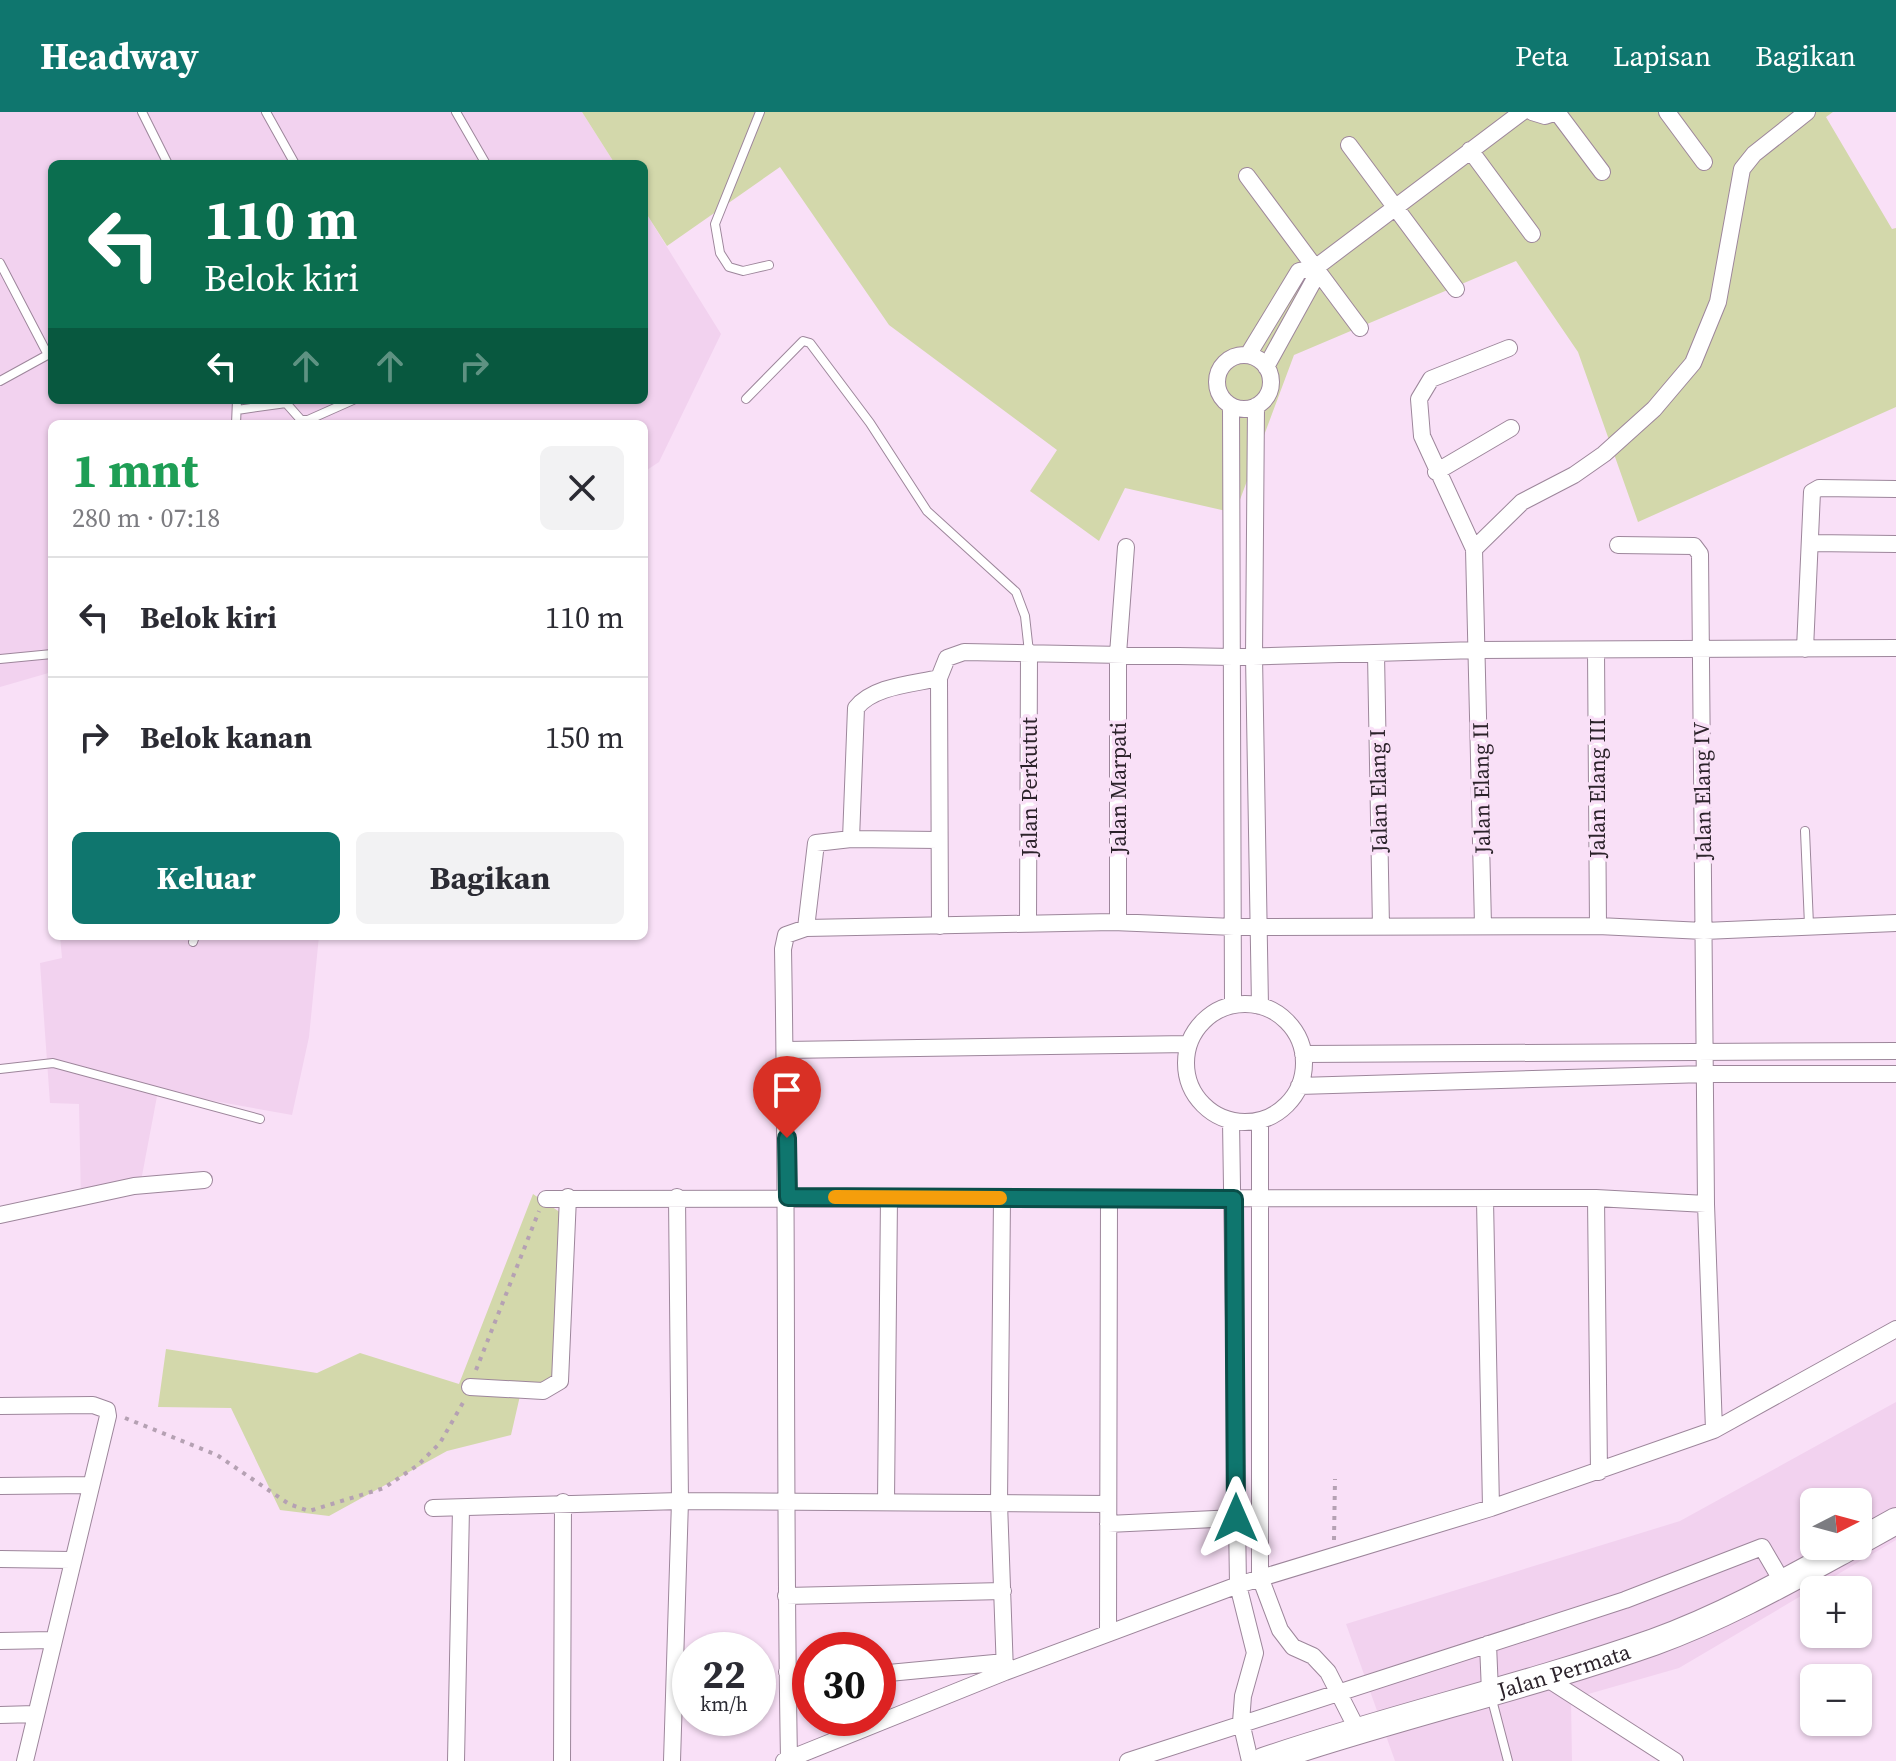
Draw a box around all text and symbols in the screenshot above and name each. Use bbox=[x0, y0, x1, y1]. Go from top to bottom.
text: Headway bbox=[40, 30, 199, 82]
text: Peta bbox=[1515, 37, 1569, 75]
text: Lapisan bbox=[1613, 37, 1711, 75]
text: Bagikan bbox=[1755, 37, 1856, 75]
text: 110 m bbox=[204, 181, 358, 258]
icon: left bbox=[72, 192, 176, 296]
text: Belok kiri bbox=[204, 254, 359, 303]
icon: left bbox=[200, 344, 244, 388]
icon: ahead bbox=[284, 344, 328, 388]
icon: ahead bbox=[368, 344, 412, 388]
icon: right bbox=[452, 344, 496, 388]
text: 1 mnt bbox=[72, 437, 198, 503]
button: close bbox=[540, 446, 624, 530]
text: 280 m · 07:18 bbox=[72, 500, 220, 536]
icon: left bbox=[72, 595, 116, 639]
text: Belok kiri bbox=[140, 597, 277, 638]
text: 110 m bbox=[545, 597, 624, 638]
icon: right bbox=[72, 715, 116, 759]
street label: Jalan Perkutut bbox=[1014, 716, 1044, 858]
text: Belok kanan bbox=[140, 717, 312, 758]
text: 150 m bbox=[545, 717, 624, 758]
street label: Jalan Elang III bbox=[1582, 718, 1612, 859]
street label: Jalan Elang IV bbox=[1686, 721, 1718, 861]
street label: Jalan Marpati bbox=[1103, 722, 1133, 855]
street label: Jalan Elang II bbox=[1465, 722, 1497, 855]
street label: Jalan Elang I bbox=[1362, 729, 1394, 854]
button: Keluar bbox=[72, 832, 340, 924]
button: Bagikan bbox=[356, 832, 624, 924]
pin bbox=[753, 1056, 821, 1138]
icon: arrive bbox=[765, 1068, 809, 1112]
position arrow bbox=[1194, 1476, 1278, 1560]
north arrow bbox=[1800, 1488, 1872, 1560]
map controls bbox=[1800, 1488, 1872, 1736]
button: + bbox=[1800, 1576, 1872, 1648]
speed limit sign: 30 bbox=[792, 1632, 896, 1736]
street label: Jalan Permata bbox=[1493, 1636, 1635, 1705]
text: 22 bbox=[702, 1647, 746, 1701]
button: − bbox=[1800, 1664, 1872, 1736]
text: km/h bbox=[700, 1690, 748, 1718]

